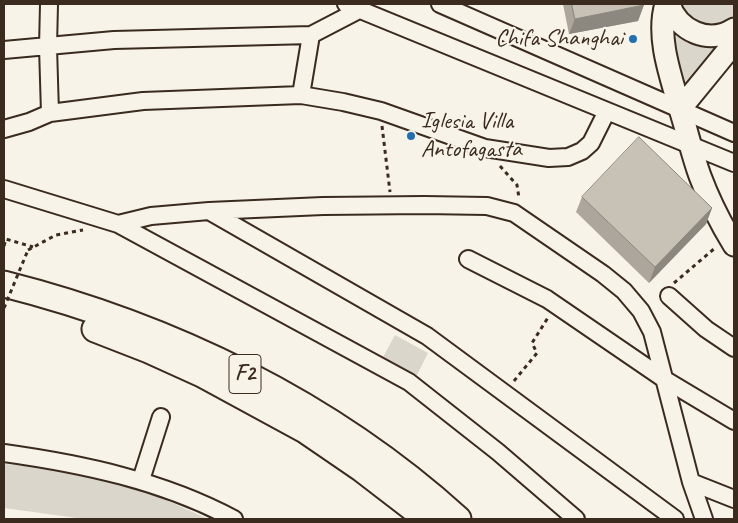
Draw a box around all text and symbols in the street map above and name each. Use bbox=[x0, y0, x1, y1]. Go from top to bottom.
place label: Chifa Shanghai bbox=[495, 25, 623, 53]
marker: Chifa Shanghai bbox=[627, 33, 639, 45]
place label: Iglesia Villa Antofagasta bbox=[421, 108, 522, 164]
marker: Iglesia Villa Antofagasta bbox=[405, 130, 417, 142]
road number: F2 bbox=[229, 354, 261, 394]

